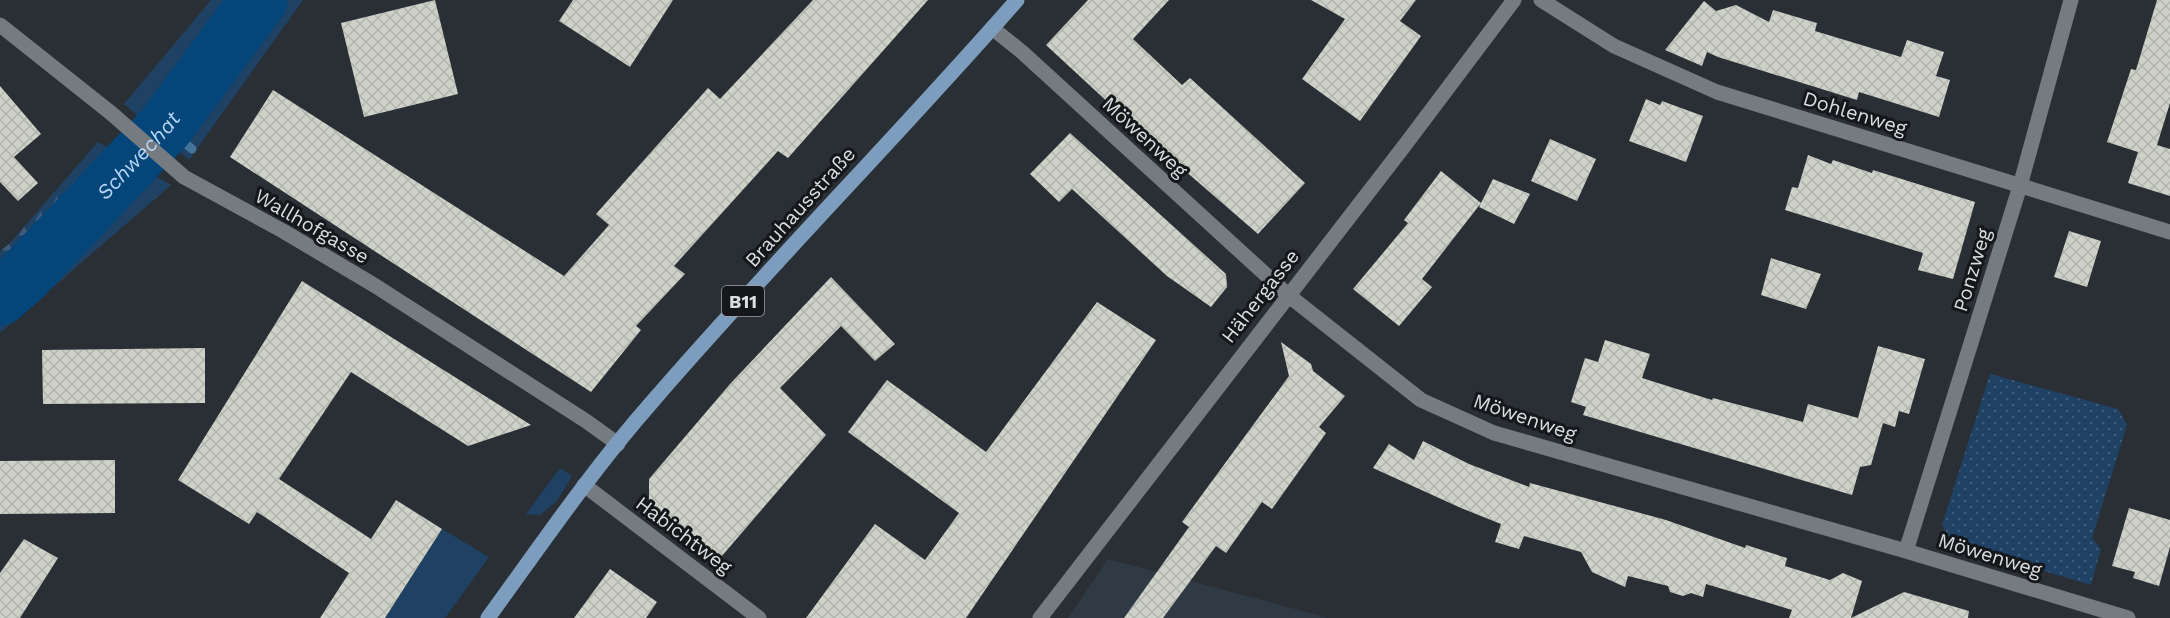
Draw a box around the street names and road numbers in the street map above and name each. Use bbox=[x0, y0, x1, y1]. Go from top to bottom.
street label: Dohlenweg bbox=[1800, 86, 1910, 140]
street label: Möwenweg bbox=[1098, 92, 1193, 183]
street label: Brauhausstraße bbox=[740, 142, 860, 272]
street label: Wallhofgasse bbox=[250, 184, 374, 268]
street label: Ponzweg bbox=[1948, 225, 1996, 314]
street label: Hähergasse bbox=[1216, 244, 1304, 348]
road number: B11 bbox=[722, 286, 764, 316]
street label: Möwenweg bbox=[1470, 388, 1580, 446]
street label: Habichtweg bbox=[631, 491, 737, 579]
street label: Möwenweg bbox=[1935, 528, 2045, 582]

